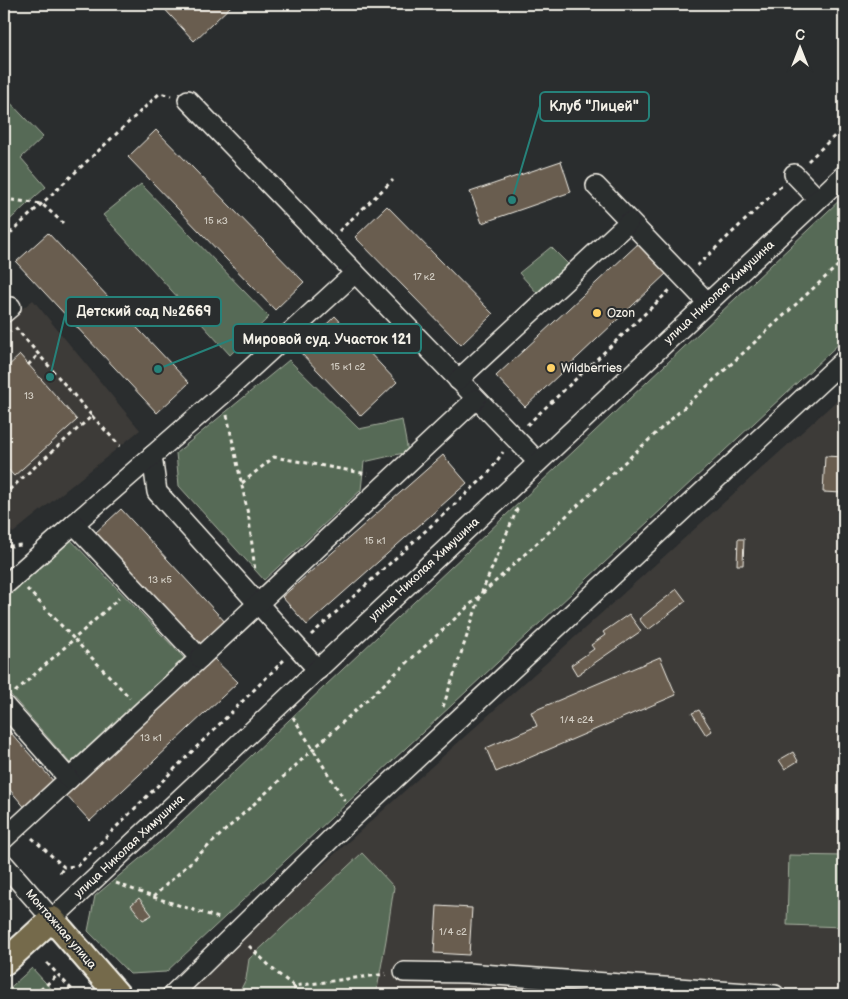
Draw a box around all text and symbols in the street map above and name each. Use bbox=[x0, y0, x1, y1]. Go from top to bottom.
north arrow bbox=[776, 22, 826, 72]
text: С bbox=[795, 27, 805, 44]
callout: Клуб "Лицей" bbox=[540, 92, 649, 121]
text: Клуб "Лицей" bbox=[549, 98, 639, 115]
house number: 15 к3 bbox=[204, 215, 228, 227]
street label: улица Николая Химушина bbox=[661, 237, 778, 347]
house number: 17 к2 bbox=[413, 271, 435, 283]
callout: Детский сад №2669 bbox=[66, 297, 221, 326]
text: Детский сад №2669 bbox=[77, 303, 211, 320]
place label: Ozon bbox=[607, 306, 635, 321]
marker: Ozon bbox=[591, 307, 603, 319]
callout: Мировой суд. Участок 121 bbox=[233, 324, 421, 353]
text: Мировой суд. Участок 121 bbox=[243, 331, 411, 348]
house number: 15 к1 с2 bbox=[331, 361, 366, 373]
place label: Wildberries bbox=[561, 361, 622, 376]
marker: Wildberries bbox=[545, 362, 557, 374]
house number: 13 bbox=[24, 390, 34, 402]
street label: улица Николая Химушина bbox=[366, 514, 483, 624]
house number: 15 к1 bbox=[364, 535, 386, 547]
house number: 13 к5 bbox=[148, 574, 172, 586]
house number: 1/4 с24 bbox=[560, 714, 594, 726]
house number: 13 к1 bbox=[140, 732, 162, 744]
street label: улица Николая Химушина bbox=[71, 791, 188, 901]
street label: Монтажная улица bbox=[22, 886, 99, 972]
house number: 1/4 с2 bbox=[439, 926, 467, 938]

